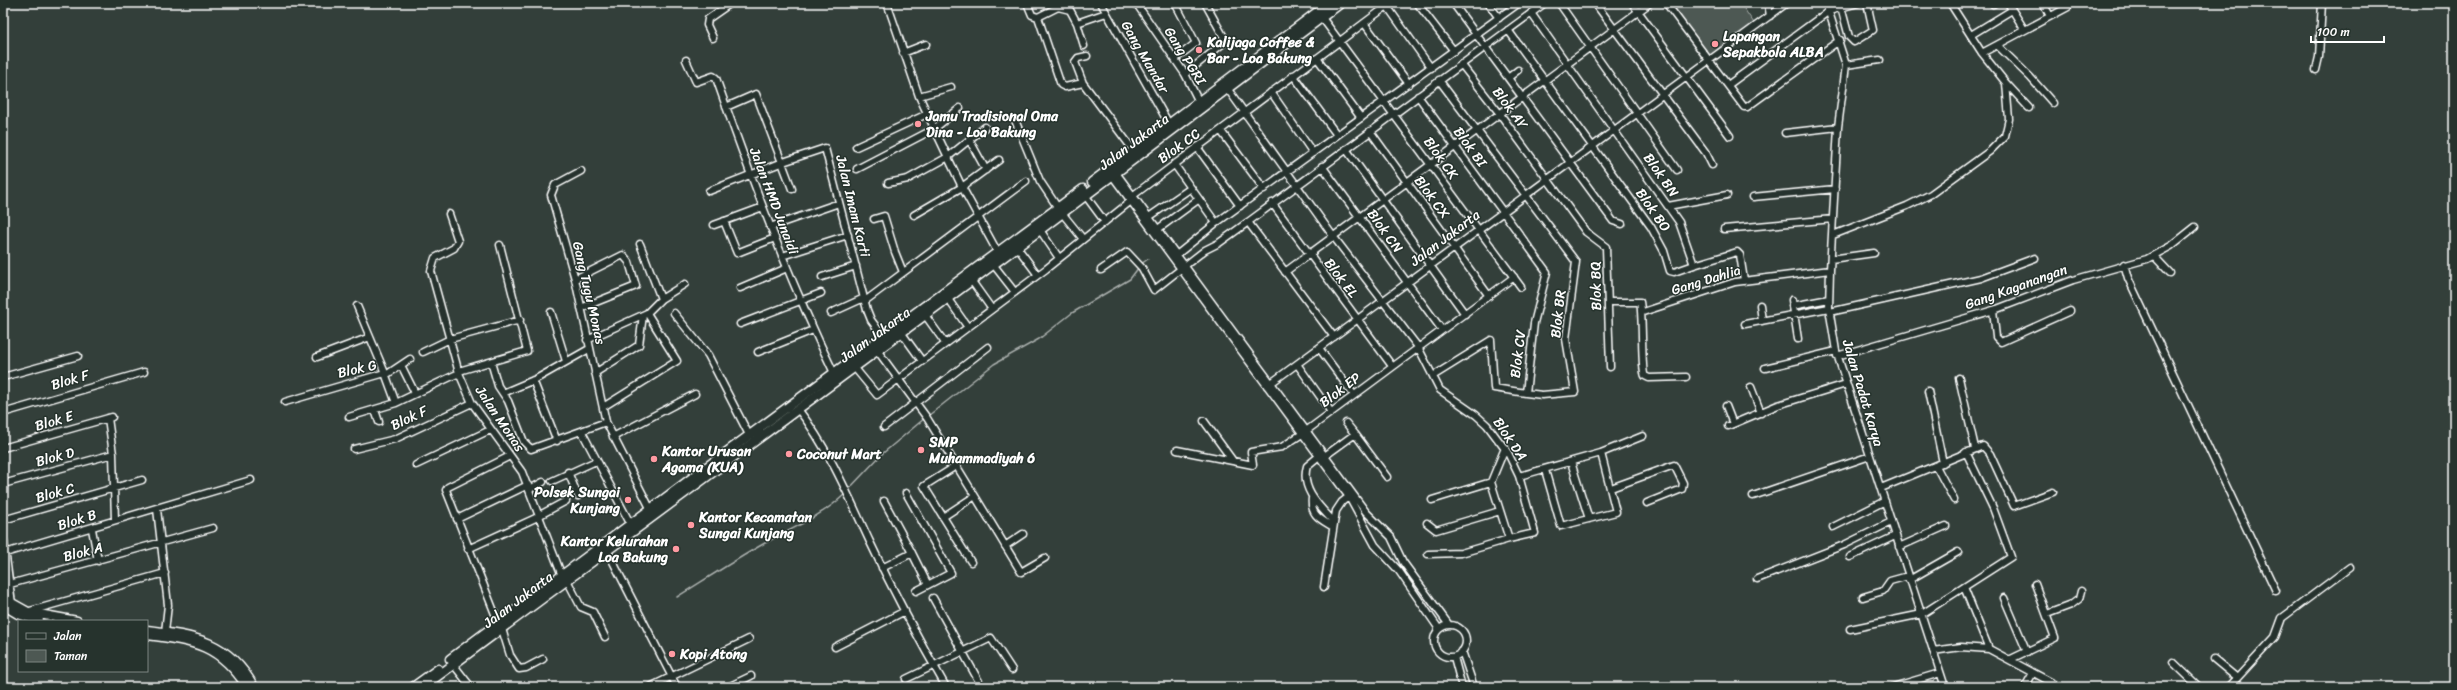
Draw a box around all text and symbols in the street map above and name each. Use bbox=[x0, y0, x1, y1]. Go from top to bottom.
street label: Gang Mandar bbox=[1114, 16, 1177, 99]
scale bar bbox=[2311, 18, 2384, 44]
text: 100 m bbox=[2317, 21, 2350, 43]
street label: Gang PGRI bbox=[1157, 22, 1214, 91]
place label: Lapangan Sepakbola ALBA bbox=[1722, 24, 1824, 65]
place label: Kalijaga Coffee & Bar - Loa Bakung bbox=[1206, 30, 1315, 71]
marker: Lapangan Sepakbola ALBA bbox=[1710, 39, 1720, 49]
marker: Kalijaga Coffee & Bar - Loa Bakung bbox=[1194, 45, 1204, 55]
street label: Blok AY bbox=[1486, 81, 1535, 136]
place label: Jamu Tradisional Oma Dina - Loa Bakung bbox=[925, 104, 1059, 145]
street label: Jalan Jakarta bbox=[1093, 107, 1175, 177]
marker: Jamu Tradisional Oma Dina - Loa Bakung bbox=[913, 119, 923, 129]
street label: Blok CC bbox=[1152, 121, 1206, 170]
street label: Blok BI bbox=[1447, 121, 1494, 174]
street label: Blok CK bbox=[1417, 131, 1466, 185]
street label: Jalan HMD Junaidi bbox=[742, 143, 806, 259]
street label: Blok BN bbox=[1636, 147, 1686, 203]
street label: Jalan Imam Karti bbox=[828, 151, 878, 261]
street label: Blok CX bbox=[1407, 170, 1457, 224]
street label: Blok BO bbox=[1629, 183, 1677, 237]
street label: Jalan Jakarta bbox=[1404, 203, 1486, 273]
street label: Blok CN bbox=[1360, 204, 1410, 259]
street label: Gang Tugu Monas bbox=[565, 239, 613, 348]
street label: Blok EL bbox=[1317, 252, 1365, 304]
street label: Gang Kaganangan bbox=[1961, 257, 2071, 317]
street label: Gang Dahlia bbox=[1668, 258, 1744, 302]
street label: Blok BQ bbox=[1583, 261, 1609, 311]
street label: Blok BR bbox=[1543, 289, 1573, 339]
street label: Jalan Jakarta bbox=[833, 300, 917, 370]
street label: Blok CV bbox=[1503, 328, 1533, 379]
street label: Jalan Padat Karya bbox=[1835, 336, 1891, 450]
street label: Blok G bbox=[335, 352, 379, 386]
street label: Blok F bbox=[48, 362, 93, 397]
street label: Blok EP bbox=[1314, 365, 1367, 414]
street label: Jalan Monas bbox=[468, 380, 532, 458]
street label: Blok F bbox=[386, 398, 433, 437]
street label: Blok E bbox=[32, 403, 77, 438]
street label: Blok DA bbox=[1486, 412, 1534, 466]
place label: SMP Muhammadiyah 6 bbox=[928, 430, 1035, 471]
place label: Kantor Urusan Agama (KUA) bbox=[661, 439, 752, 480]
street label: Blok D bbox=[33, 440, 78, 474]
place label: Coconut Mart bbox=[796, 442, 882, 467]
marker: SMP Muhammadiyah 6 bbox=[916, 445, 926, 455]
marker: Coconut Mart bbox=[784, 449, 794, 459]
marker: Kantor Urusan Agama (KUA) bbox=[649, 454, 659, 464]
street label: Blok C bbox=[32, 475, 78, 510]
place label: Polsek Sungai Kunjang bbox=[534, 480, 621, 521]
marker: Polsek Sungai Kunjang bbox=[623, 495, 633, 505]
street label: Blok B bbox=[54, 502, 100, 538]
place label: Kantor Kecamatan Sungai Kunjang bbox=[698, 505, 812, 546]
marker: Kantor Kecamatan Sungai Kunjang bbox=[686, 520, 696, 530]
place label: Kantor Kelurahan Loa Bakung bbox=[560, 529, 668, 570]
street label: Blok A bbox=[60, 535, 106, 569]
marker: Kantor Kelurahan Loa Bakung bbox=[671, 544, 681, 554]
street label: Jalan Jakarta bbox=[477, 565, 559, 635]
legend bbox=[18, 620, 148, 672]
text: Jalan bbox=[53, 625, 82, 647]
place label: Kopi Atong bbox=[679, 642, 748, 667]
text: Taman bbox=[54, 645, 88, 667]
marker: Kopi Atong bbox=[667, 649, 677, 659]

